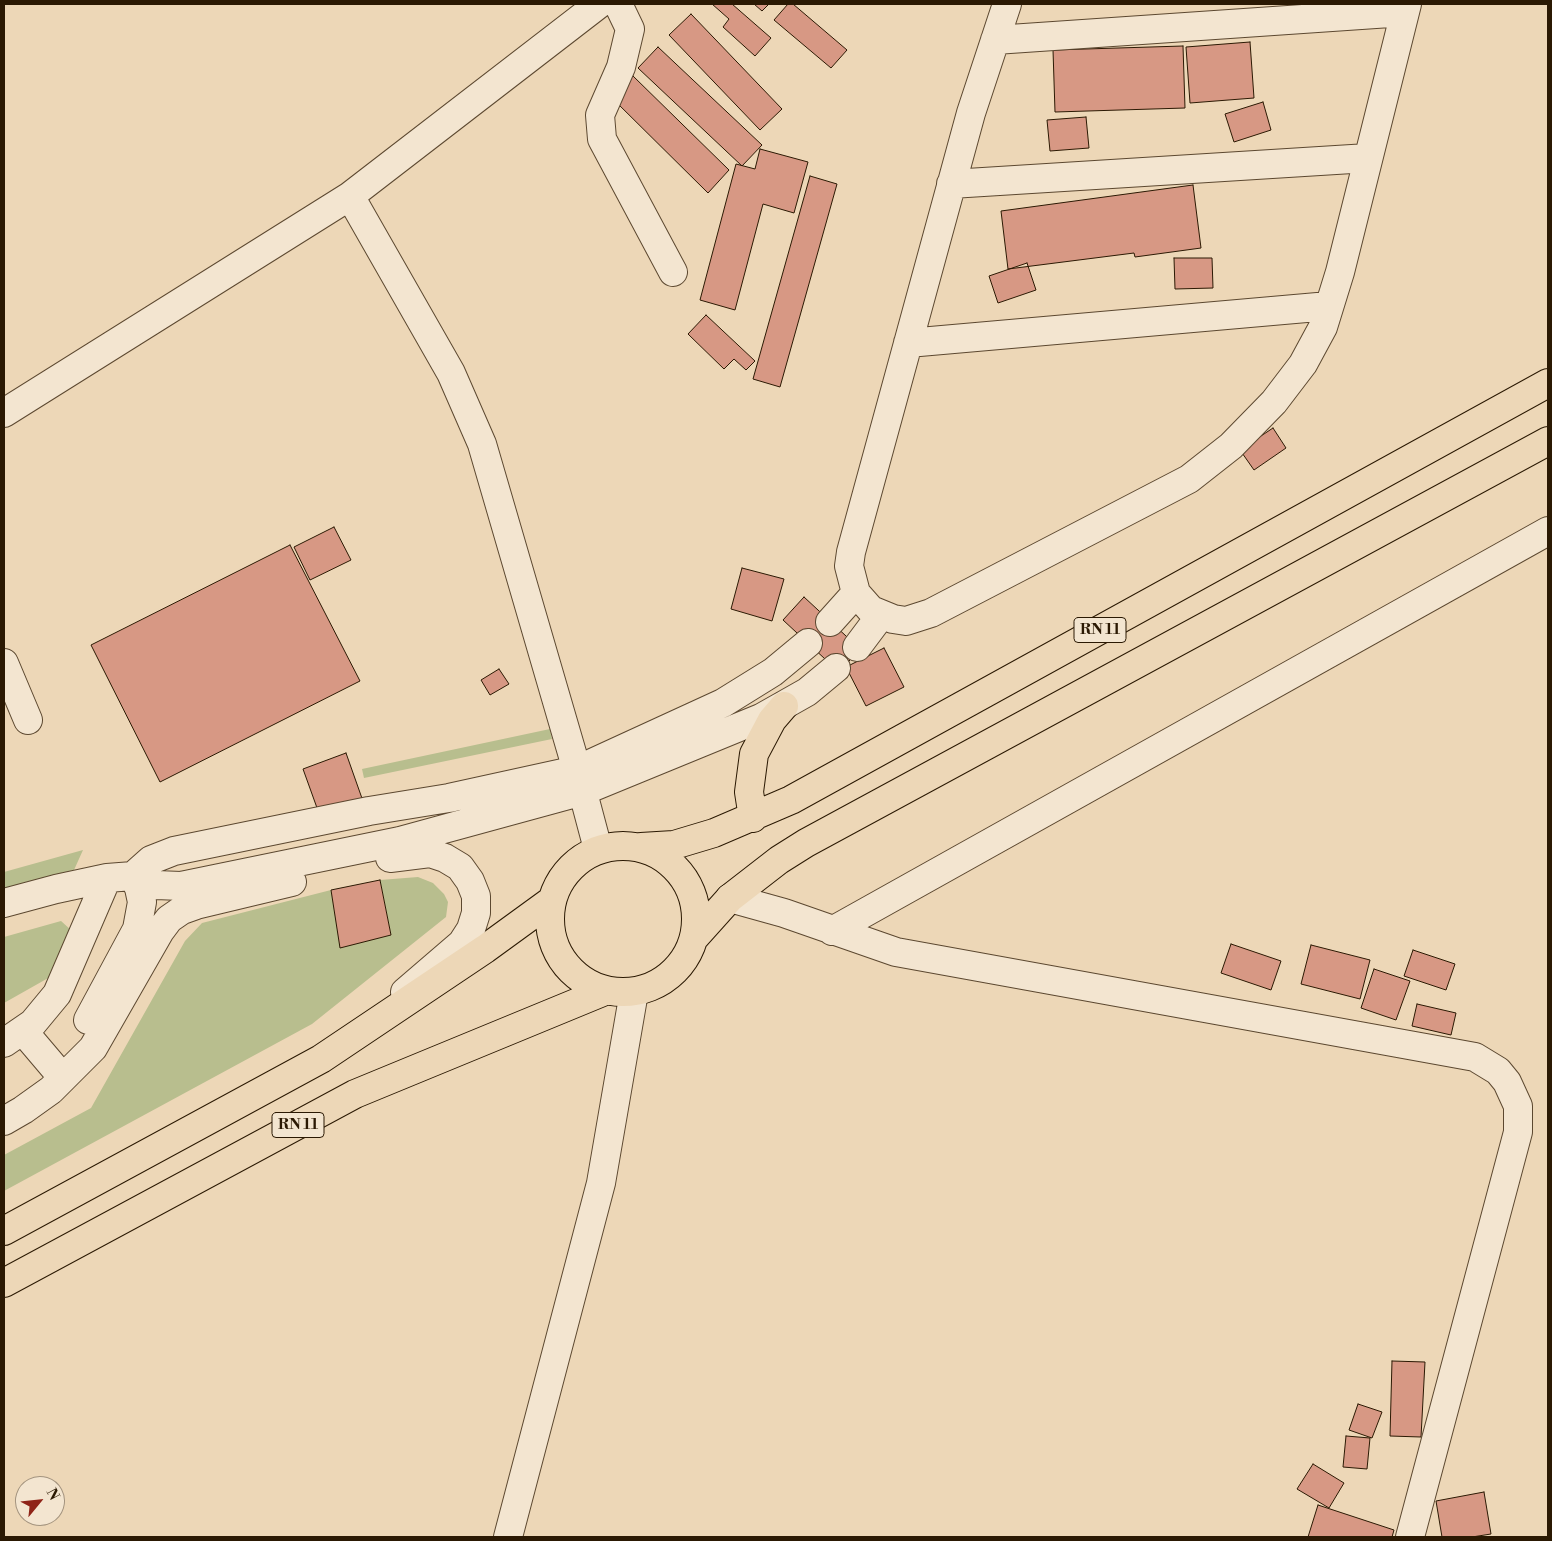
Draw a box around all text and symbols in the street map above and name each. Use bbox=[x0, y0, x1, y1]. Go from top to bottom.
road number: RN 11 bbox=[1074, 618, 1126, 642]
road number: RN 11 bbox=[272, 1112, 324, 1138]
north arrow bbox=[15, 1476, 65, 1526]
text: N bbox=[42, 1485, 63, 1504]

